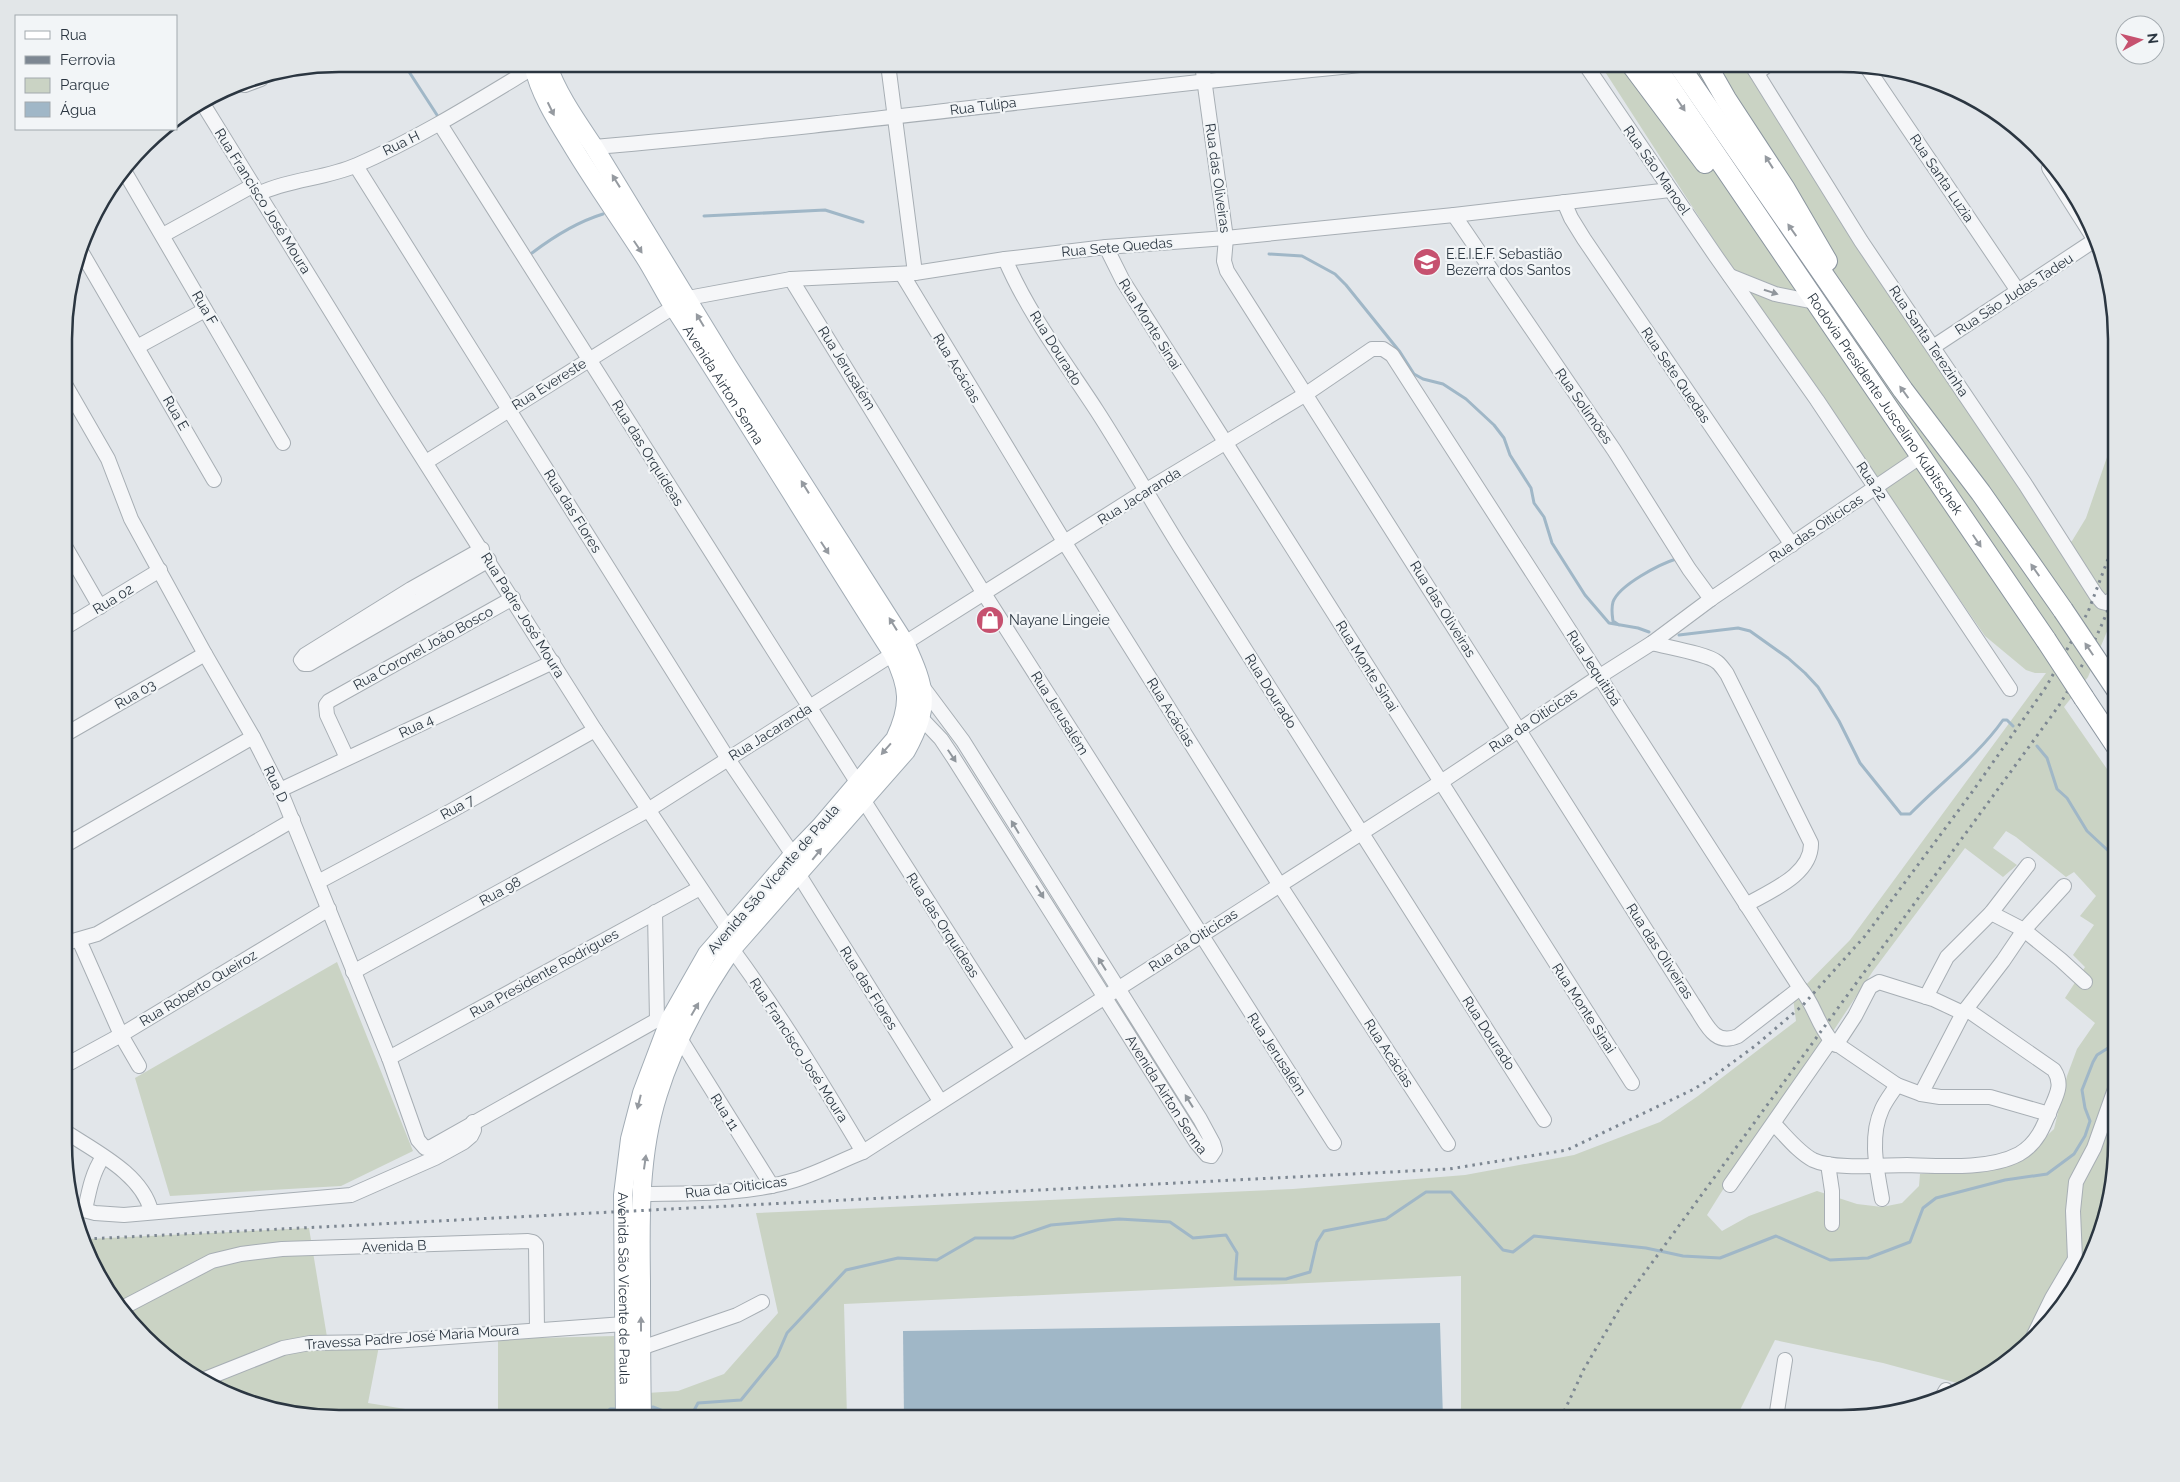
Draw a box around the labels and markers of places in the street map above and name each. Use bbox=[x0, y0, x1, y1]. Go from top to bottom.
place label: E.E.I.E.F. Sebastião Bezerra dos Santos bbox=[1446, 246, 1571, 278]
school or university icon: E.E.I.E.F. Sebastião Bezerra dos Santos bbox=[1412, 247, 1442, 277]
shop icon: Nayane Lingeie bbox=[975, 605, 1005, 635]
place label: Nayane Lingeie bbox=[1009, 612, 1110, 628]

